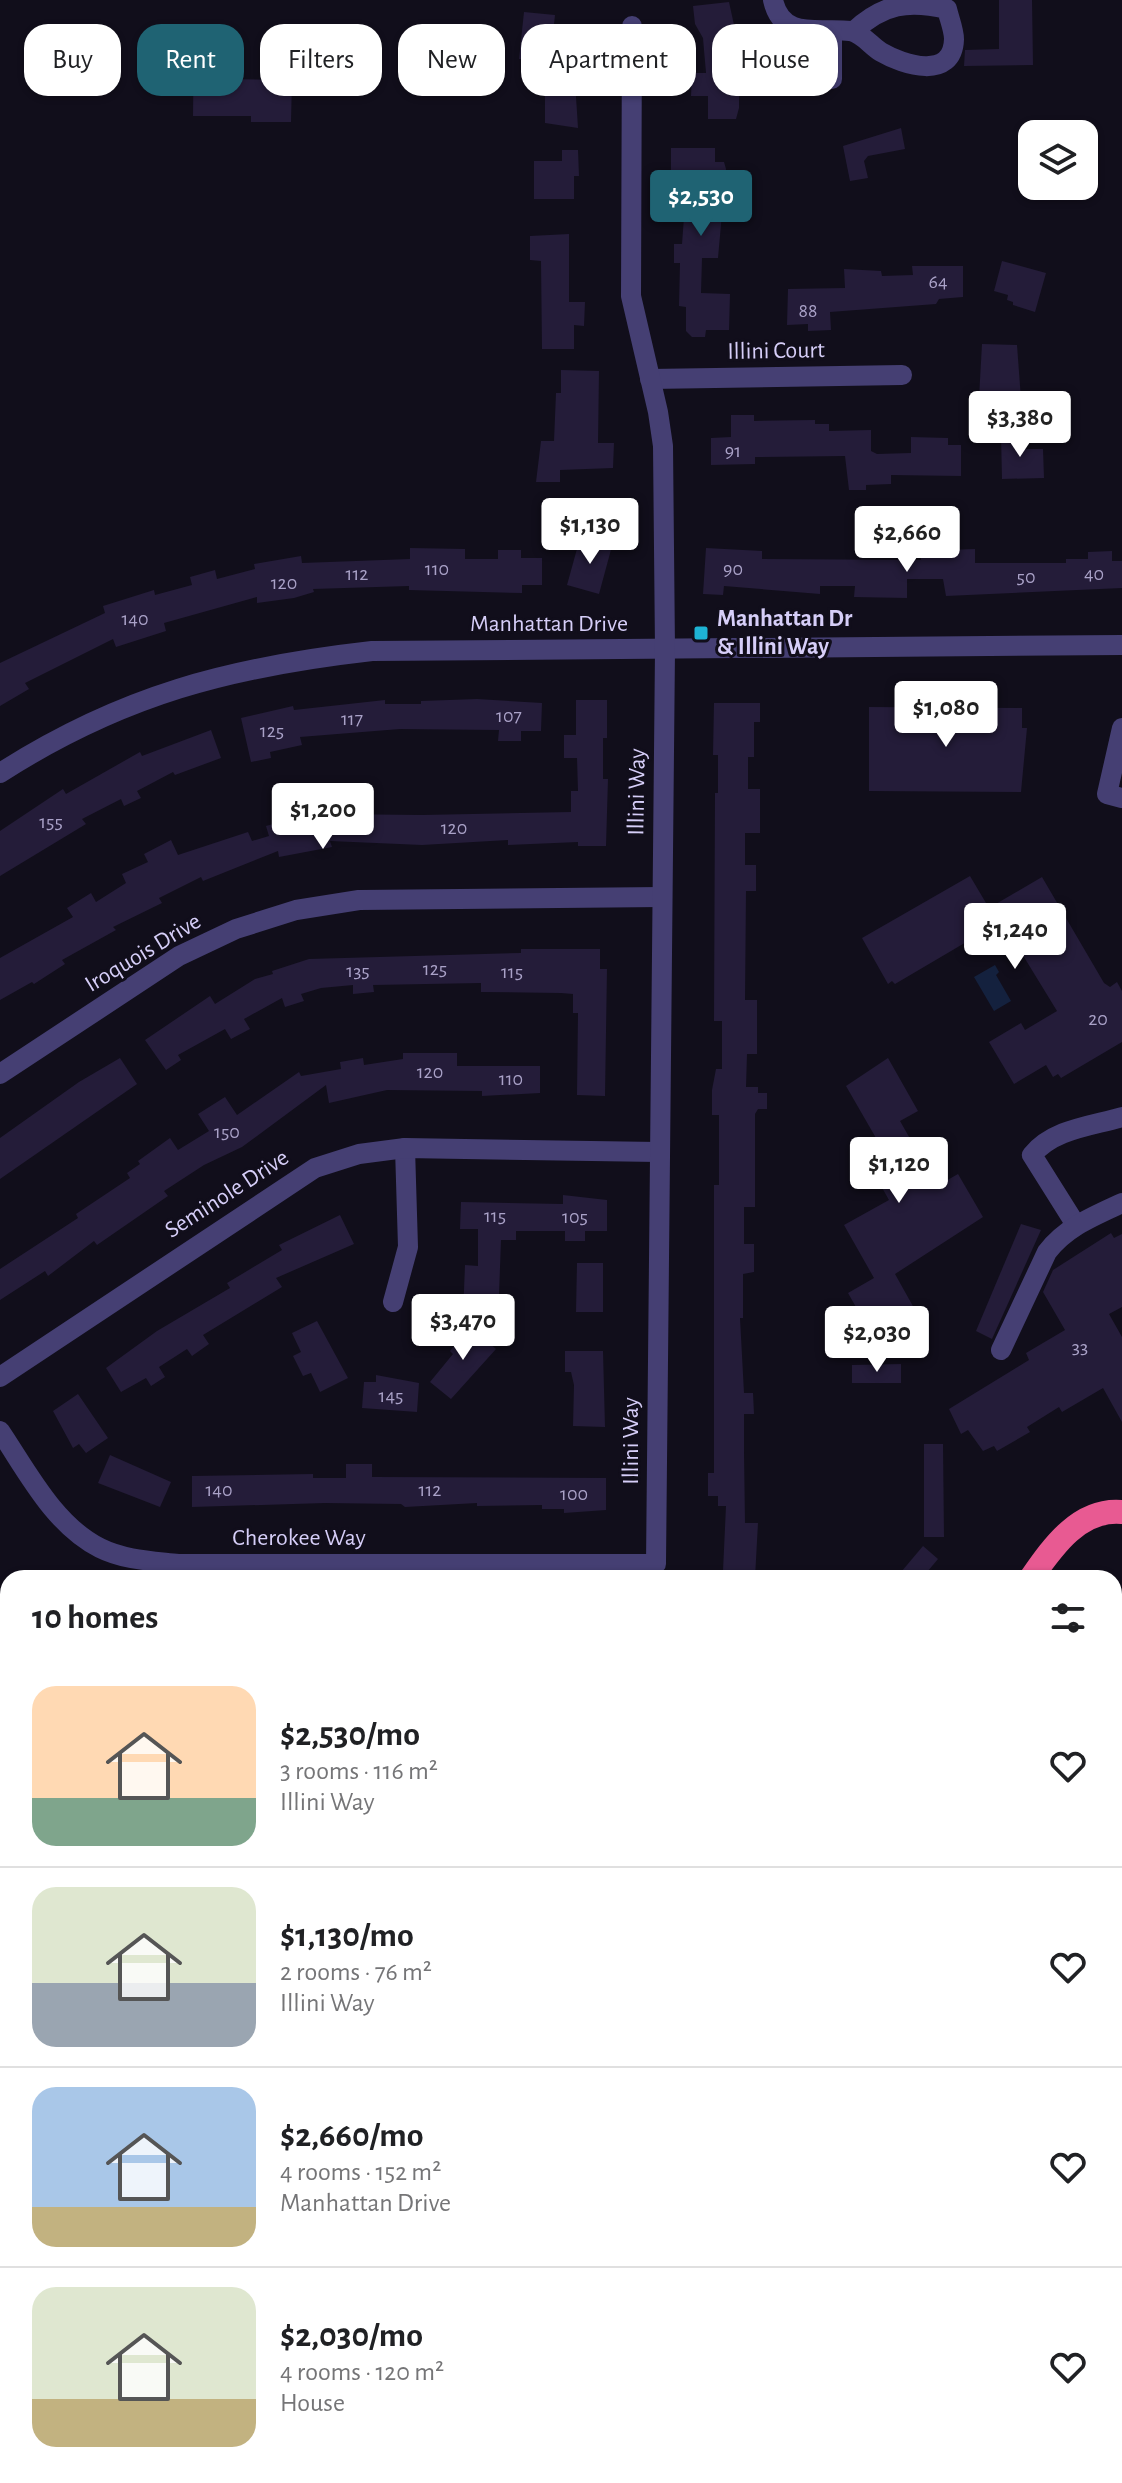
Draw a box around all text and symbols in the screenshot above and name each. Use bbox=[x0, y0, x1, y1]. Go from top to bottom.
chip: Buy bbox=[24, 24, 121, 96]
chip: Rent bbox=[137, 24, 244, 96]
chip: Filters bbox=[260, 24, 382, 96]
chip: New bbox=[398, 24, 505, 96]
chip: Apartment bbox=[521, 24, 696, 96]
chip: House bbox=[712, 24, 838, 96]
map controls bbox=[1018, 120, 1098, 200]
button: layers bbox=[1018, 120, 1098, 200]
pin: $2,530 bbox=[636, 170, 766, 238]
text: $2,530 bbox=[668, 183, 734, 209]
house number: 64 bbox=[928, 272, 948, 292]
house number: 88 bbox=[799, 301, 817, 321]
street label: Illini Court bbox=[727, 338, 825, 364]
pin: $3,380 bbox=[955, 391, 1085, 459]
text: $3,380 bbox=[987, 404, 1053, 430]
house number: 91 bbox=[725, 441, 741, 461]
pin: $1,130 bbox=[525, 498, 655, 566]
pin: $2,660 bbox=[842, 506, 972, 574]
text: $1,130 bbox=[559, 511, 621, 537]
text: $2,660 bbox=[873, 519, 941, 545]
house number: 110 bbox=[425, 559, 449, 579]
house number: 90 bbox=[723, 559, 743, 579]
house number: 112 bbox=[346, 564, 368, 584]
house number: 40 bbox=[1084, 564, 1104, 584]
house number: 50 bbox=[1017, 567, 1035, 587]
house number: 120 bbox=[271, 573, 297, 593]
place label: Manhattan Dr & Illini Way bbox=[717, 607, 853, 659]
house number: 140 bbox=[121, 609, 149, 629]
street label: Manhattan Drive bbox=[470, 612, 628, 636]
marker: Manhattan Dr & Illini Way bbox=[692, 624, 710, 642]
pin: $1,080 bbox=[881, 681, 1011, 749]
text: $1,080 bbox=[913, 694, 979, 720]
house number: 107 bbox=[496, 706, 522, 726]
house number: 117 bbox=[341, 709, 363, 729]
house number: 125 bbox=[260, 721, 284, 741]
street label: Illini Way bbox=[624, 748, 650, 836]
pin: $1,200 bbox=[258, 783, 388, 851]
text: $1,200 bbox=[290, 796, 356, 822]
house number: 155 bbox=[39, 812, 63, 832]
house number: 120 bbox=[441, 818, 467, 838]
pin: $1,240 bbox=[950, 903, 1080, 971]
street label: Iroquois Drive bbox=[81, 909, 205, 997]
text: $1,240 bbox=[982, 916, 1048, 942]
house number: 125 bbox=[423, 959, 447, 979]
house number: 135 bbox=[346, 961, 370, 981]
house number: 115 bbox=[501, 962, 523, 982]
house number: 20 bbox=[1088, 1009, 1108, 1029]
house number: 120 bbox=[417, 1062, 443, 1082]
house number: 110 bbox=[499, 1069, 523, 1089]
house number: 150 bbox=[214, 1122, 240, 1142]
pin: $1,120 bbox=[834, 1137, 964, 1205]
street label: Seminole Drive bbox=[161, 1145, 293, 1243]
text: $1,120 bbox=[868, 1150, 930, 1176]
house number: 115 bbox=[484, 1206, 506, 1226]
house number: 105 bbox=[562, 1207, 588, 1227]
pin: $3,470 bbox=[398, 1294, 528, 1362]
pin: $2,030 bbox=[812, 1306, 942, 1374]
text: $3,470 bbox=[430, 1307, 496, 1333]
text: $2,030 bbox=[843, 1319, 911, 1345]
house number: 33 bbox=[1072, 1337, 1088, 1357]
house number: 145 bbox=[379, 1386, 403, 1406]
street label: Illini Way bbox=[619, 1397, 643, 1485]
house number: 140 bbox=[205, 1480, 233, 1500]
house number: 112 bbox=[419, 1480, 441, 1500]
house number: 100 bbox=[560, 1484, 588, 1504]
street label: Cherokee Way bbox=[232, 1526, 366, 1550]
icon: filters bbox=[1046, 1596, 1090, 1640]
text: 10 homes bbox=[32, 1601, 158, 1635]
icon: home bbox=[96, 1718, 192, 1814]
text: $2,530/mo bbox=[280, 1718, 420, 1752]
icon: heart bbox=[1046, 1744, 1090, 1788]
text: 3 rooms · 116 m² bbox=[280, 1758, 438, 1784]
text: Illini Way bbox=[280, 1789, 375, 1815]
icon: home bbox=[96, 1919, 192, 2015]
text: $1,130/mo bbox=[280, 1919, 414, 1953]
icon: heart bbox=[1046, 1945, 1090, 1989]
text: 2 rooms · 76 m² bbox=[280, 1959, 432, 1985]
text: Illini Way bbox=[280, 1990, 375, 2016]
icon: home bbox=[96, 2119, 192, 2215]
text: $2,660/mo bbox=[280, 2119, 424, 2153]
icon: heart bbox=[1046, 2145, 1090, 2189]
text: 4 rooms · 152 m² bbox=[280, 2159, 441, 2185]
text: Manhattan Drive bbox=[280, 2190, 451, 2216]
icon: home bbox=[96, 2319, 192, 2415]
text: $2,030/mo bbox=[280, 2319, 423, 2353]
icon: heart bbox=[1046, 2345, 1090, 2389]
text: 4 rooms · 120 m² bbox=[280, 2359, 444, 2385]
text: House bbox=[280, 2390, 345, 2416]

